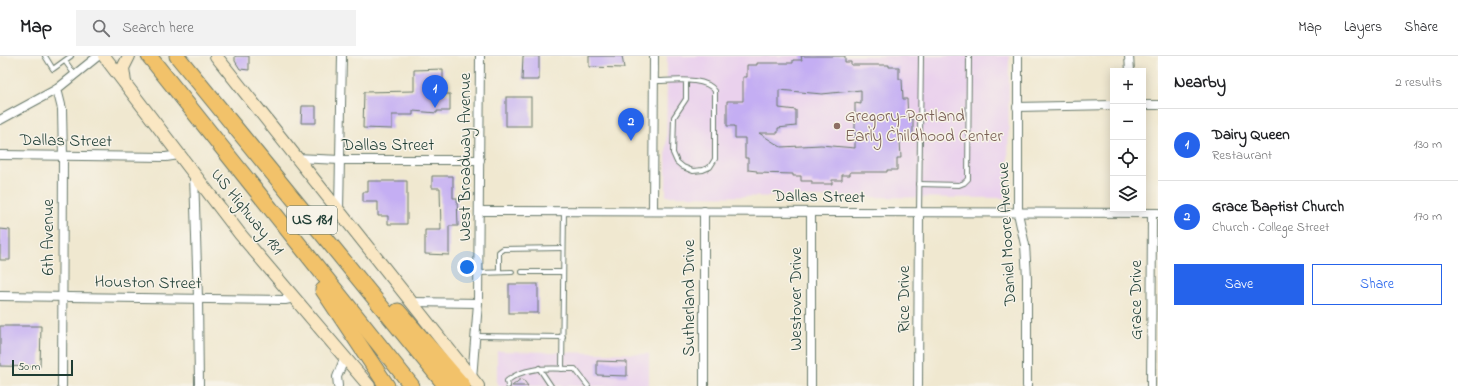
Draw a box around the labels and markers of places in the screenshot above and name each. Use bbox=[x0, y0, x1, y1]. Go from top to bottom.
pin: 1 bbox=[422, 75, 448, 108]
place label: Gregory-Portland Early Childhood Center bbox=[845, 104, 1003, 150]
pin: 2 bbox=[618, 108, 644, 141]
marker: Gregory-Portland Early Childhood Center bbox=[832, 121, 842, 131]

